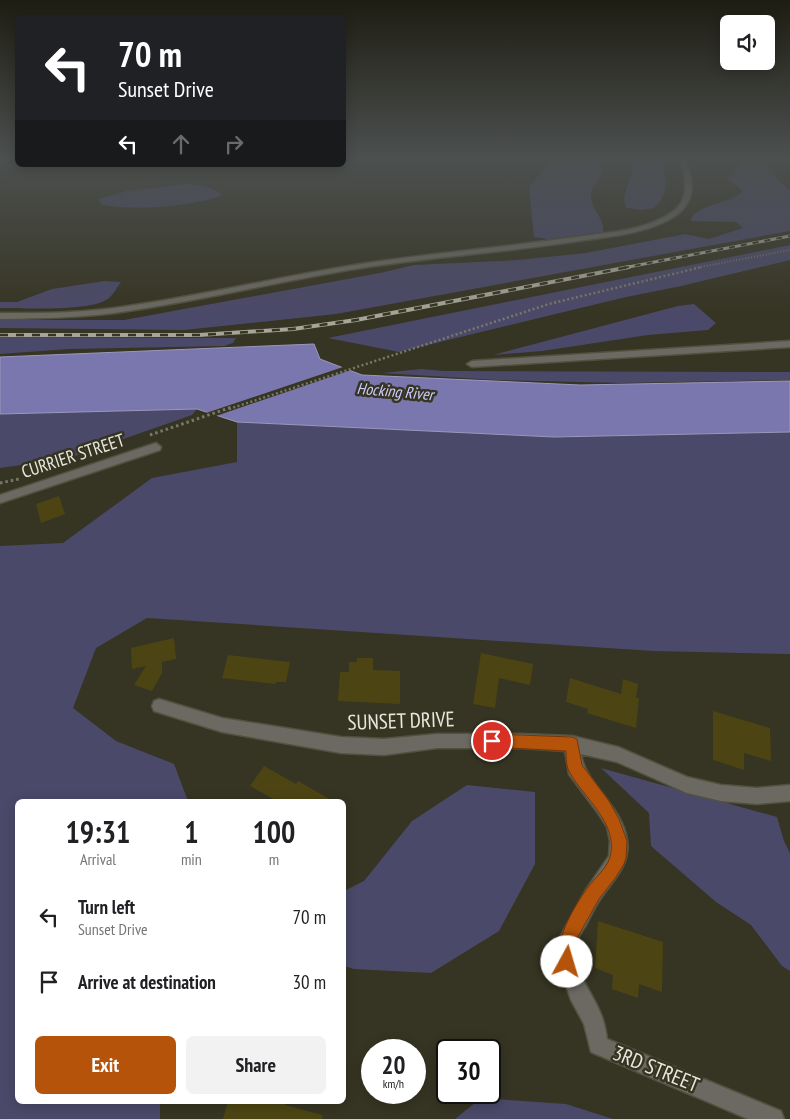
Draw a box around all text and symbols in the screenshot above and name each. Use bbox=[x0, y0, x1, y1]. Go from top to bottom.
map controls bbox=[720, 15, 775, 70]
button: sound bbox=[720, 15, 775, 70]
text: 70 m bbox=[118, 31, 182, 77]
icon: left bbox=[35, 35, 100, 100]
text: Sunset Drive bbox=[118, 75, 214, 103]
icon: left bbox=[114, 130, 142, 158]
icon: ahead bbox=[167, 130, 195, 158]
icon: right bbox=[220, 130, 248, 158]
water label: Hocking River bbox=[356, 378, 437, 405]
street label: CURRIER STREET bbox=[18, 428, 127, 483]
street label: SUNSET DRIVE bbox=[347, 705, 455, 736]
pin bbox=[471, 720, 513, 762]
icon: arrive bbox=[478, 727, 506, 755]
text: 19:31 bbox=[66, 812, 130, 851]
text: 1 bbox=[184, 812, 199, 851]
text: 100 bbox=[252, 812, 295, 851]
text: Arrival bbox=[80, 849, 116, 869]
text: min bbox=[181, 849, 202, 869]
text: m bbox=[269, 849, 279, 869]
text: Turn left bbox=[78, 895, 135, 919]
icon: left bbox=[35, 903, 63, 931]
text: 70 m bbox=[293, 905, 326, 929]
text: Sunset Drive bbox=[78, 919, 148, 939]
position arrow bbox=[540, 935, 592, 987]
icon: arrive bbox=[35, 968, 63, 996]
text: Arrive at destination bbox=[78, 970, 216, 994]
text: 30 m bbox=[293, 970, 326, 994]
button: Exit bbox=[35, 1036, 176, 1094]
button: Share bbox=[186, 1036, 326, 1094]
speed limit sign: 30 bbox=[436, 1039, 501, 1104]
street label: 3RD STREET bbox=[609, 1039, 704, 1098]
text: 20 bbox=[382, 1049, 405, 1081]
text: km/h bbox=[383, 1076, 404, 1091]

